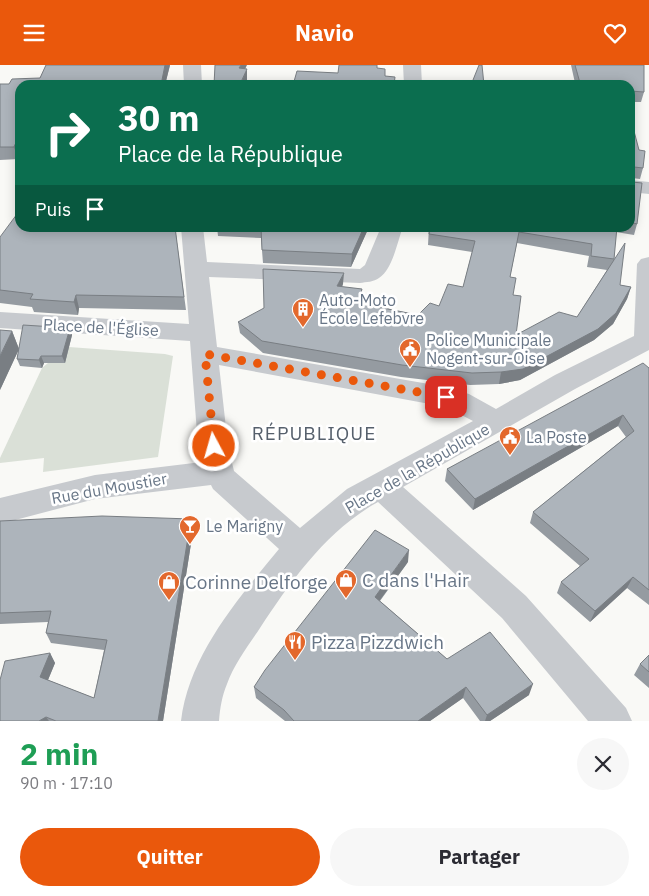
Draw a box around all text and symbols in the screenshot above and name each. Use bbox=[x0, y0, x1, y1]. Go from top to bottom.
text: Navio bbox=[295, 18, 354, 47]
icon: menu bbox=[20, 19, 48, 47]
icon: heart bbox=[601, 19, 629, 47]
text: 30 m bbox=[118, 95, 200, 141]
icon: right bbox=[35, 100, 100, 165]
text: Place de la République bbox=[118, 139, 343, 168]
icon: arrive bbox=[81, 195, 109, 223]
text: Puis bbox=[35, 197, 71, 221]
place label: Auto-Moto École Lefebvre bbox=[319, 290, 424, 328]
building icon: Auto-Moto École Lefebvre bbox=[291, 297, 315, 328]
street label: Place de l'Église bbox=[43, 313, 160, 340]
place label: Police Municipale Nogent-sur-Oise bbox=[426, 330, 552, 368]
public building icon: Police Municipale Nogent-sur-Oise bbox=[398, 337, 422, 368]
pin bbox=[425, 376, 467, 418]
icon: arrive bbox=[432, 383, 460, 411]
street label: Place de la République bbox=[341, 418, 493, 518]
position arrow bbox=[187, 419, 239, 471]
district label: RÉPUBLIQUE bbox=[252, 421, 376, 445]
public building icon: La Poste bbox=[498, 425, 522, 456]
place label: La Poste bbox=[526, 427, 587, 447]
street label: Rue du Moustier bbox=[50, 468, 168, 508]
bar icon: Le Marigny bbox=[178, 514, 202, 545]
place label: Le Marigny bbox=[206, 516, 283, 536]
shop icon: C dans l'Hair bbox=[334, 568, 358, 599]
place label: C dans l'Hair bbox=[362, 568, 469, 592]
shop icon: Corinne Delforge bbox=[157, 570, 181, 601]
place label: Corinne Delforge bbox=[185, 570, 328, 594]
restaurant icon: Pizza Pizzdwich bbox=[283, 630, 307, 661]
place label: Pizza Pizzdwich bbox=[311, 630, 444, 654]
text: 2 min bbox=[20, 734, 98, 773]
button: close bbox=[577, 738, 629, 790]
text: 90 m · 17:10 bbox=[20, 773, 113, 793]
button: Quitter bbox=[20, 828, 320, 886]
button: Partager bbox=[330, 828, 629, 886]

